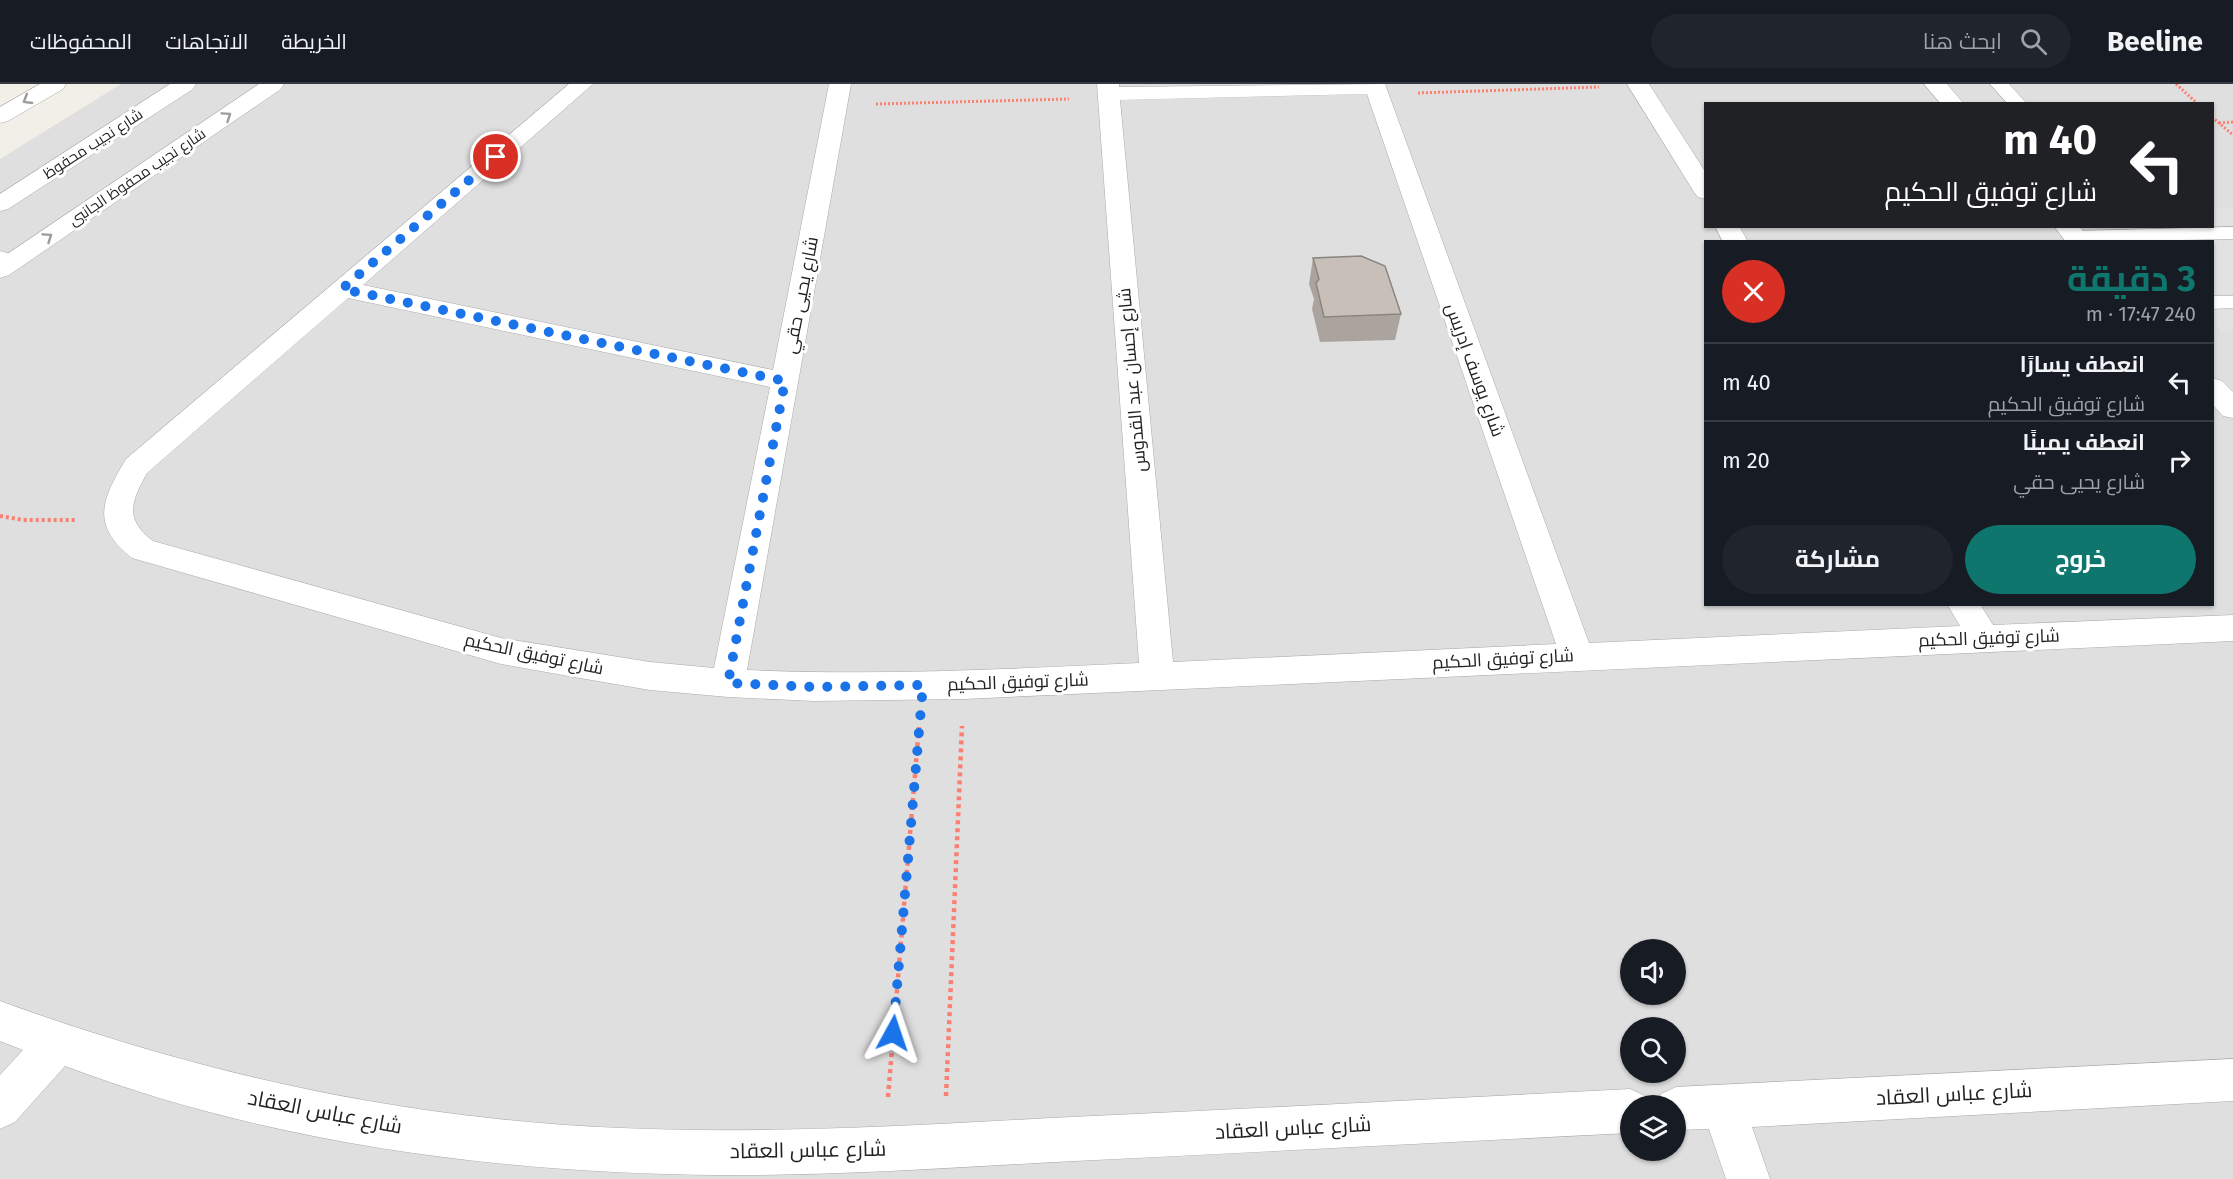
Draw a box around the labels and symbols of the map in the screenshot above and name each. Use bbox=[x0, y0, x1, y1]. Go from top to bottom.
one-way arrow bbox=[23, 93, 34, 105]
street label: شارع نجيب محفوظ bbox=[40, 105, 147, 185]
one-way arrow bbox=[220, 112, 231, 123]
street label: شارع نجيب محفوظ الجانبى bbox=[65, 124, 210, 231]
pin bbox=[470, 131, 521, 182]
one-way arrow bbox=[42, 233, 53, 244]
street label: شارع يحيى حقي bbox=[779, 235, 826, 356]
street label: شارع إحسان عبد القدوس bbox=[1113, 287, 1152, 473]
street label: شارع يوسف إدريس bbox=[1440, 300, 1509, 440]
street label: شارع توفيق الحكيم bbox=[1918, 625, 2060, 652]
street label: شارع توفيق الحكيم bbox=[462, 629, 606, 680]
street label: شارع توفيق الحكيم bbox=[1432, 644, 1574, 675]
street label: شارع توفيق الحكيم bbox=[947, 669, 1089, 696]
position arrow bbox=[861, 1001, 925, 1065]
street label: شارع عباس العقاد bbox=[1875, 1077, 2033, 1112]
street label: شارع عباس العقاد bbox=[245, 1084, 404, 1141]
street label: شارع عباس العقاد bbox=[1214, 1111, 1372, 1146]
street label: شارع عباس العقاد bbox=[729, 1136, 887, 1165]

